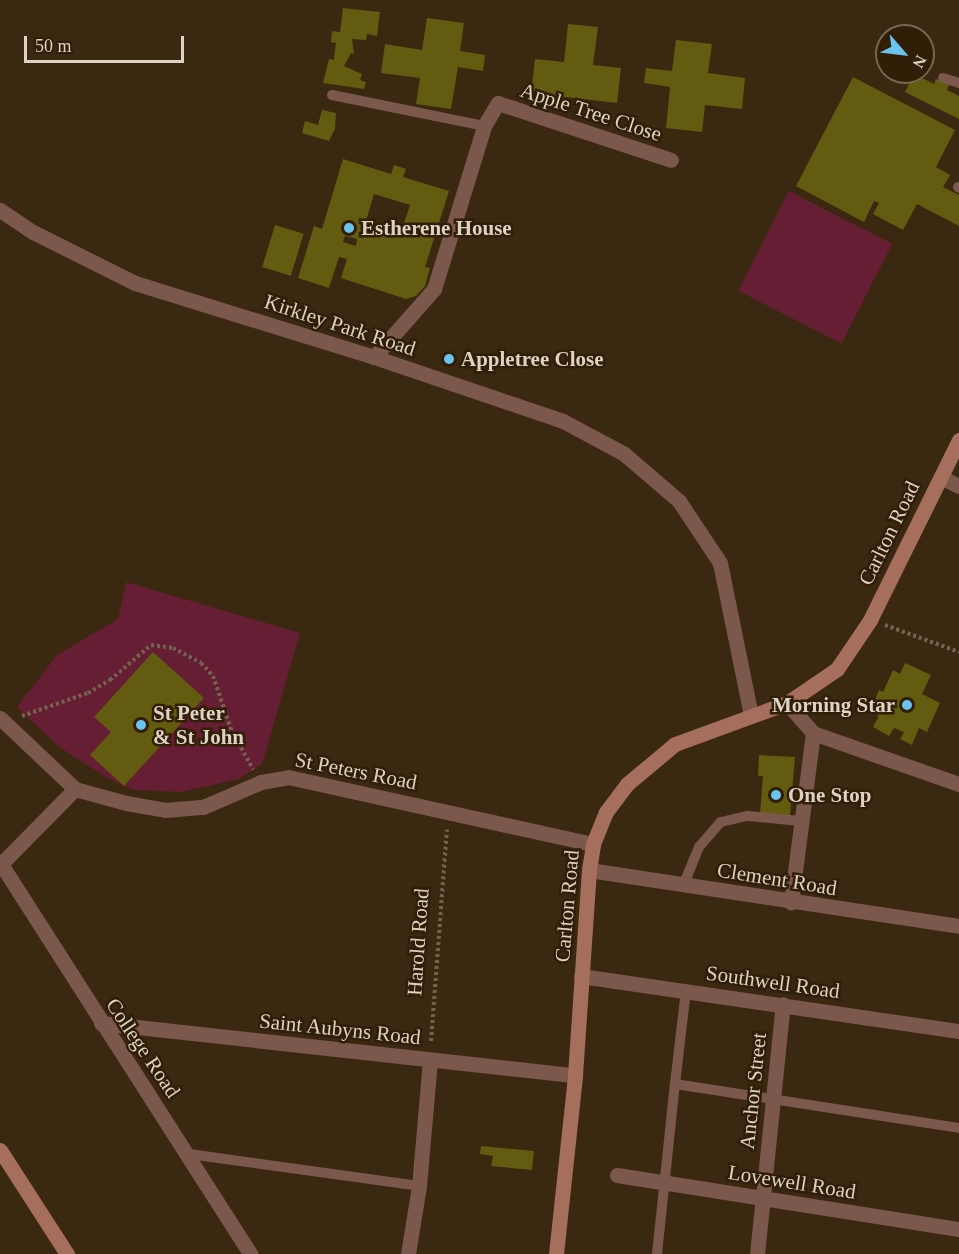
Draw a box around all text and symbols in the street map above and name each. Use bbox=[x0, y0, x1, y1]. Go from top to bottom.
scale bar bbox=[27, 24, 188, 62]
north arrow bbox=[875, 24, 935, 84]
text: 50 m bbox=[35, 36, 72, 56]
text: N bbox=[909, 53, 930, 71]
street label: Apple Tree Close bbox=[517, 77, 665, 147]
place label: Estherene House bbox=[361, 215, 512, 241]
marker: Estherene House bbox=[342, 221, 356, 235]
street label: Kirkley Park Road bbox=[261, 289, 419, 361]
place label: Appletree Close bbox=[461, 346, 603, 372]
marker: Appletree Close bbox=[442, 352, 456, 366]
street label: Carlton Road bbox=[853, 477, 925, 589]
place label: Morning Star bbox=[772, 692, 895, 718]
marker: Morning Star bbox=[900, 698, 914, 712]
place label: St Peter & St John bbox=[153, 700, 244, 750]
marker: St Peter & St John bbox=[134, 718, 148, 732]
street label: St Peters Road bbox=[293, 747, 419, 795]
place label: One Stop bbox=[788, 782, 871, 808]
marker: One Stop bbox=[769, 788, 783, 802]
street label: Carlton Road bbox=[550, 849, 584, 963]
street label: Clement Road bbox=[715, 857, 839, 901]
street label: Harold Road bbox=[402, 887, 434, 997]
street label: Southwell Road bbox=[705, 960, 841, 1004]
street label: College Road bbox=[100, 993, 186, 1103]
street label: Saint Aubyns Road bbox=[257, 1008, 423, 1050]
street label: Anchor Street bbox=[734, 1031, 772, 1151]
street label: Lovewell Road bbox=[726, 1159, 858, 1205]

